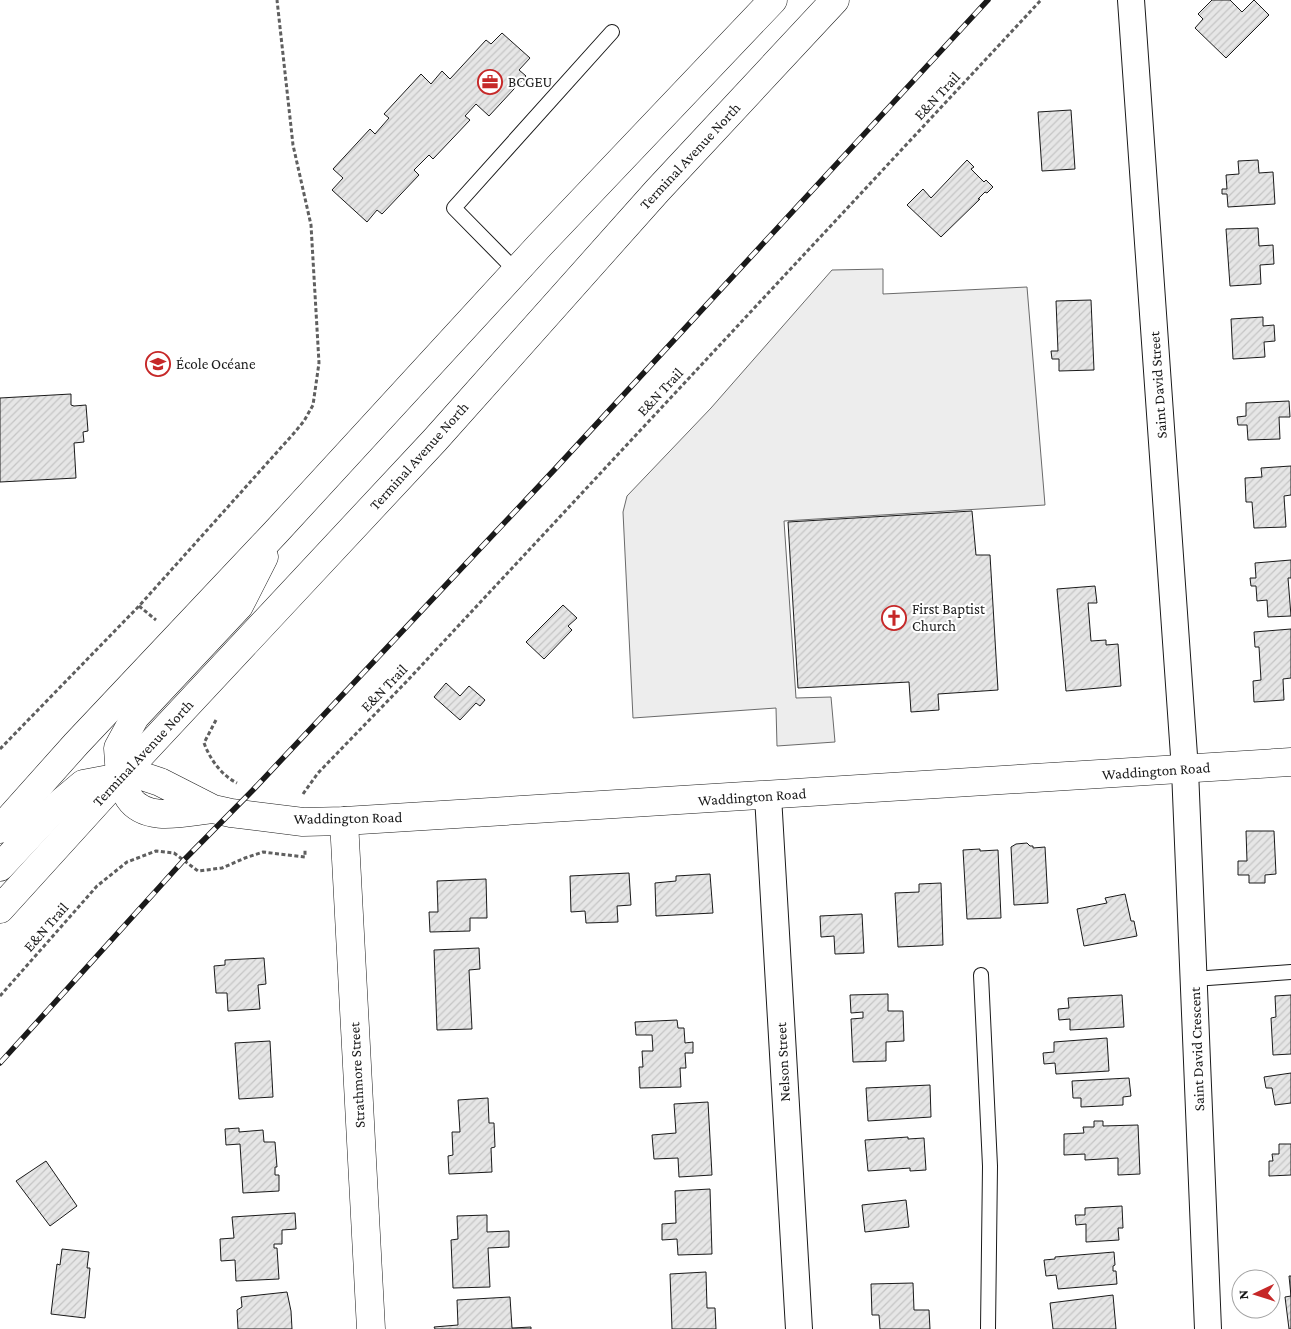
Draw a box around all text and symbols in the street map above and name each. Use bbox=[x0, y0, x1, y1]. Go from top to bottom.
office icon: BCGEU bbox=[477, 69, 503, 95]
street label: E&N Trail bbox=[911, 69, 963, 123]
place label: BCGEU bbox=[508, 74, 553, 90]
street label: Terminal Avenue North bbox=[636, 99, 744, 213]
street label: Saint David Street bbox=[1146, 330, 1170, 439]
school or university icon: École Océane bbox=[145, 351, 171, 377]
place label: École Océane bbox=[176, 356, 256, 372]
street label: E&N Trail bbox=[634, 365, 686, 419]
street label: Terminal Avenue North bbox=[366, 399, 472, 513]
place label: First Baptist Church bbox=[912, 601, 986, 634]
church icon: First Baptist Church bbox=[881, 605, 907, 631]
street label: E&N Trail bbox=[358, 661, 410, 715]
street label: Terminal Avenue North bbox=[89, 696, 197, 810]
street label: Waddington Road bbox=[1101, 759, 1211, 784]
street label: Waddington Road bbox=[697, 785, 807, 810]
street label: Waddington Road bbox=[294, 809, 403, 828]
street label: E&N Trail bbox=[21, 899, 72, 955]
street label: Saint David Crescent bbox=[1187, 986, 1207, 1111]
street label: Strathmore Street bbox=[346, 1021, 368, 1128]
street label: Nelson Street bbox=[773, 1021, 793, 1102]
north arrow bbox=[1231, 1269, 1281, 1319]
text: N bbox=[1235, 1289, 1251, 1300]

